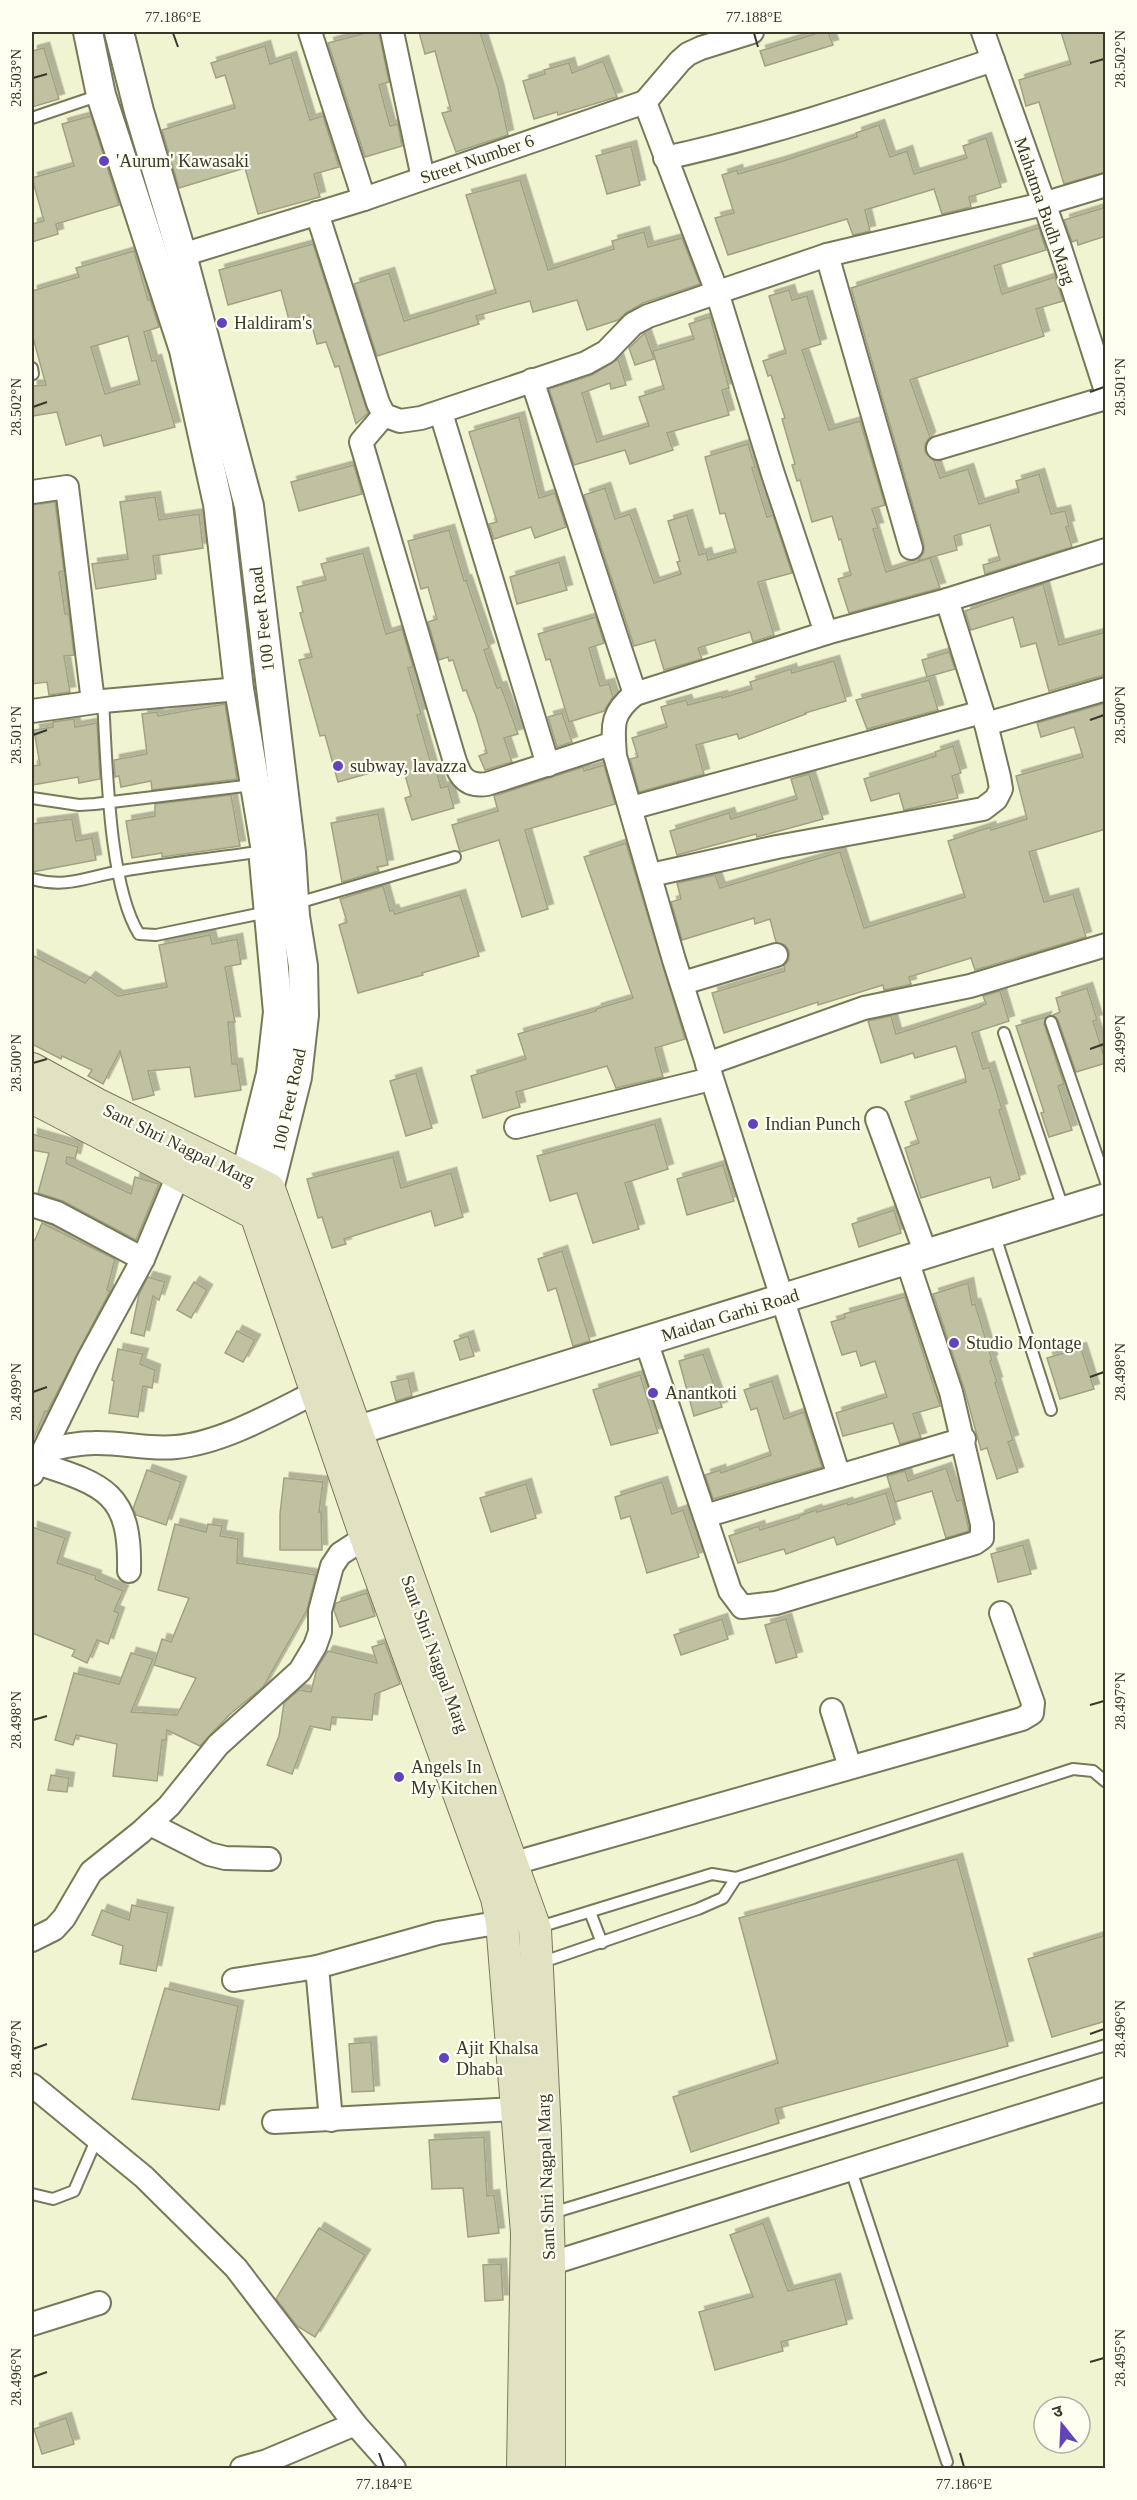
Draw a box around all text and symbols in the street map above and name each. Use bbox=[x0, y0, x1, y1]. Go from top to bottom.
text: 77.186°E bbox=[145, 9, 201, 25]
text: 77.188°E bbox=[726, 9, 782, 25]
text: 28.502°N bbox=[1112, 30, 1128, 88]
text: 28.503°N bbox=[8, 49, 24, 107]
street label: Street Number 6 bbox=[418, 130, 536, 188]
street label: Mahatma Budh Marg bbox=[1010, 135, 1080, 287]
place label: 'Aurum' Kawasaki bbox=[116, 151, 249, 171]
marker: 'Aurum' Kawasaki bbox=[97, 154, 111, 168]
place label: Haldiram's bbox=[234, 313, 312, 333]
marker: Haldiram's bbox=[215, 316, 229, 330]
text: 28.501°N bbox=[1112, 358, 1128, 416]
text: 28.502°N bbox=[8, 378, 24, 436]
street label: 100 Feet Road bbox=[246, 566, 278, 672]
text: 28.500°N bbox=[1112, 686, 1128, 744]
text: 28.501°N bbox=[8, 706, 24, 764]
place label: subway, lavazza bbox=[350, 756, 467, 776]
marker: subway, lavazza bbox=[331, 759, 345, 773]
text: 28.499°N bbox=[1112, 1015, 1128, 1073]
text: 28.500°N bbox=[8, 1034, 24, 1092]
street label: 100 Feet Road bbox=[268, 1047, 310, 1153]
street label: Sant Shri Nagpal Marg bbox=[100, 1100, 258, 1190]
place label: Indian Punch bbox=[765, 1114, 860, 1134]
marker: Indian Punch bbox=[746, 1117, 760, 1131]
street label: Maidan Garhi Road bbox=[659, 1285, 801, 1345]
place label: Studio Montage bbox=[966, 1333, 1082, 1353]
marker: Studio Montage bbox=[947, 1336, 961, 1350]
text: 28.498°N bbox=[1112, 1343, 1128, 1401]
text: 28.499°N bbox=[8, 1363, 24, 1421]
place label: Anantkoti bbox=[665, 1383, 737, 1403]
marker: Anantkoti bbox=[646, 1386, 660, 1400]
street label: Sant Shri Nagpal Marg bbox=[397, 1573, 473, 1735]
text: 28.497°N bbox=[1112, 1672, 1128, 1730]
text: 28.498°N bbox=[8, 1691, 24, 1749]
place label: Angels In My Kitchen bbox=[411, 1757, 497, 1798]
marker: Angels In My Kitchen bbox=[392, 1770, 406, 1784]
text: 28.496°N bbox=[1112, 2000, 1128, 2058]
text: 28.497°N bbox=[8, 2020, 24, 2078]
place label: Ajit Khalsa Dhaba bbox=[456, 2038, 539, 2079]
marker: Ajit Khalsa Dhaba bbox=[437, 2051, 451, 2065]
street label: Sant Shri Nagpal Marg bbox=[533, 2094, 559, 2260]
text: 28.495°N bbox=[1112, 2329, 1128, 2387]
text: 28.496°N bbox=[8, 2348, 24, 2406]
north arrow bbox=[1032, 2395, 1092, 2455]
text: उ bbox=[1050, 2401, 1065, 2421]
text: 77.184°E bbox=[356, 2476, 412, 2492]
text: 77.186°E bbox=[936, 2476, 992, 2492]

